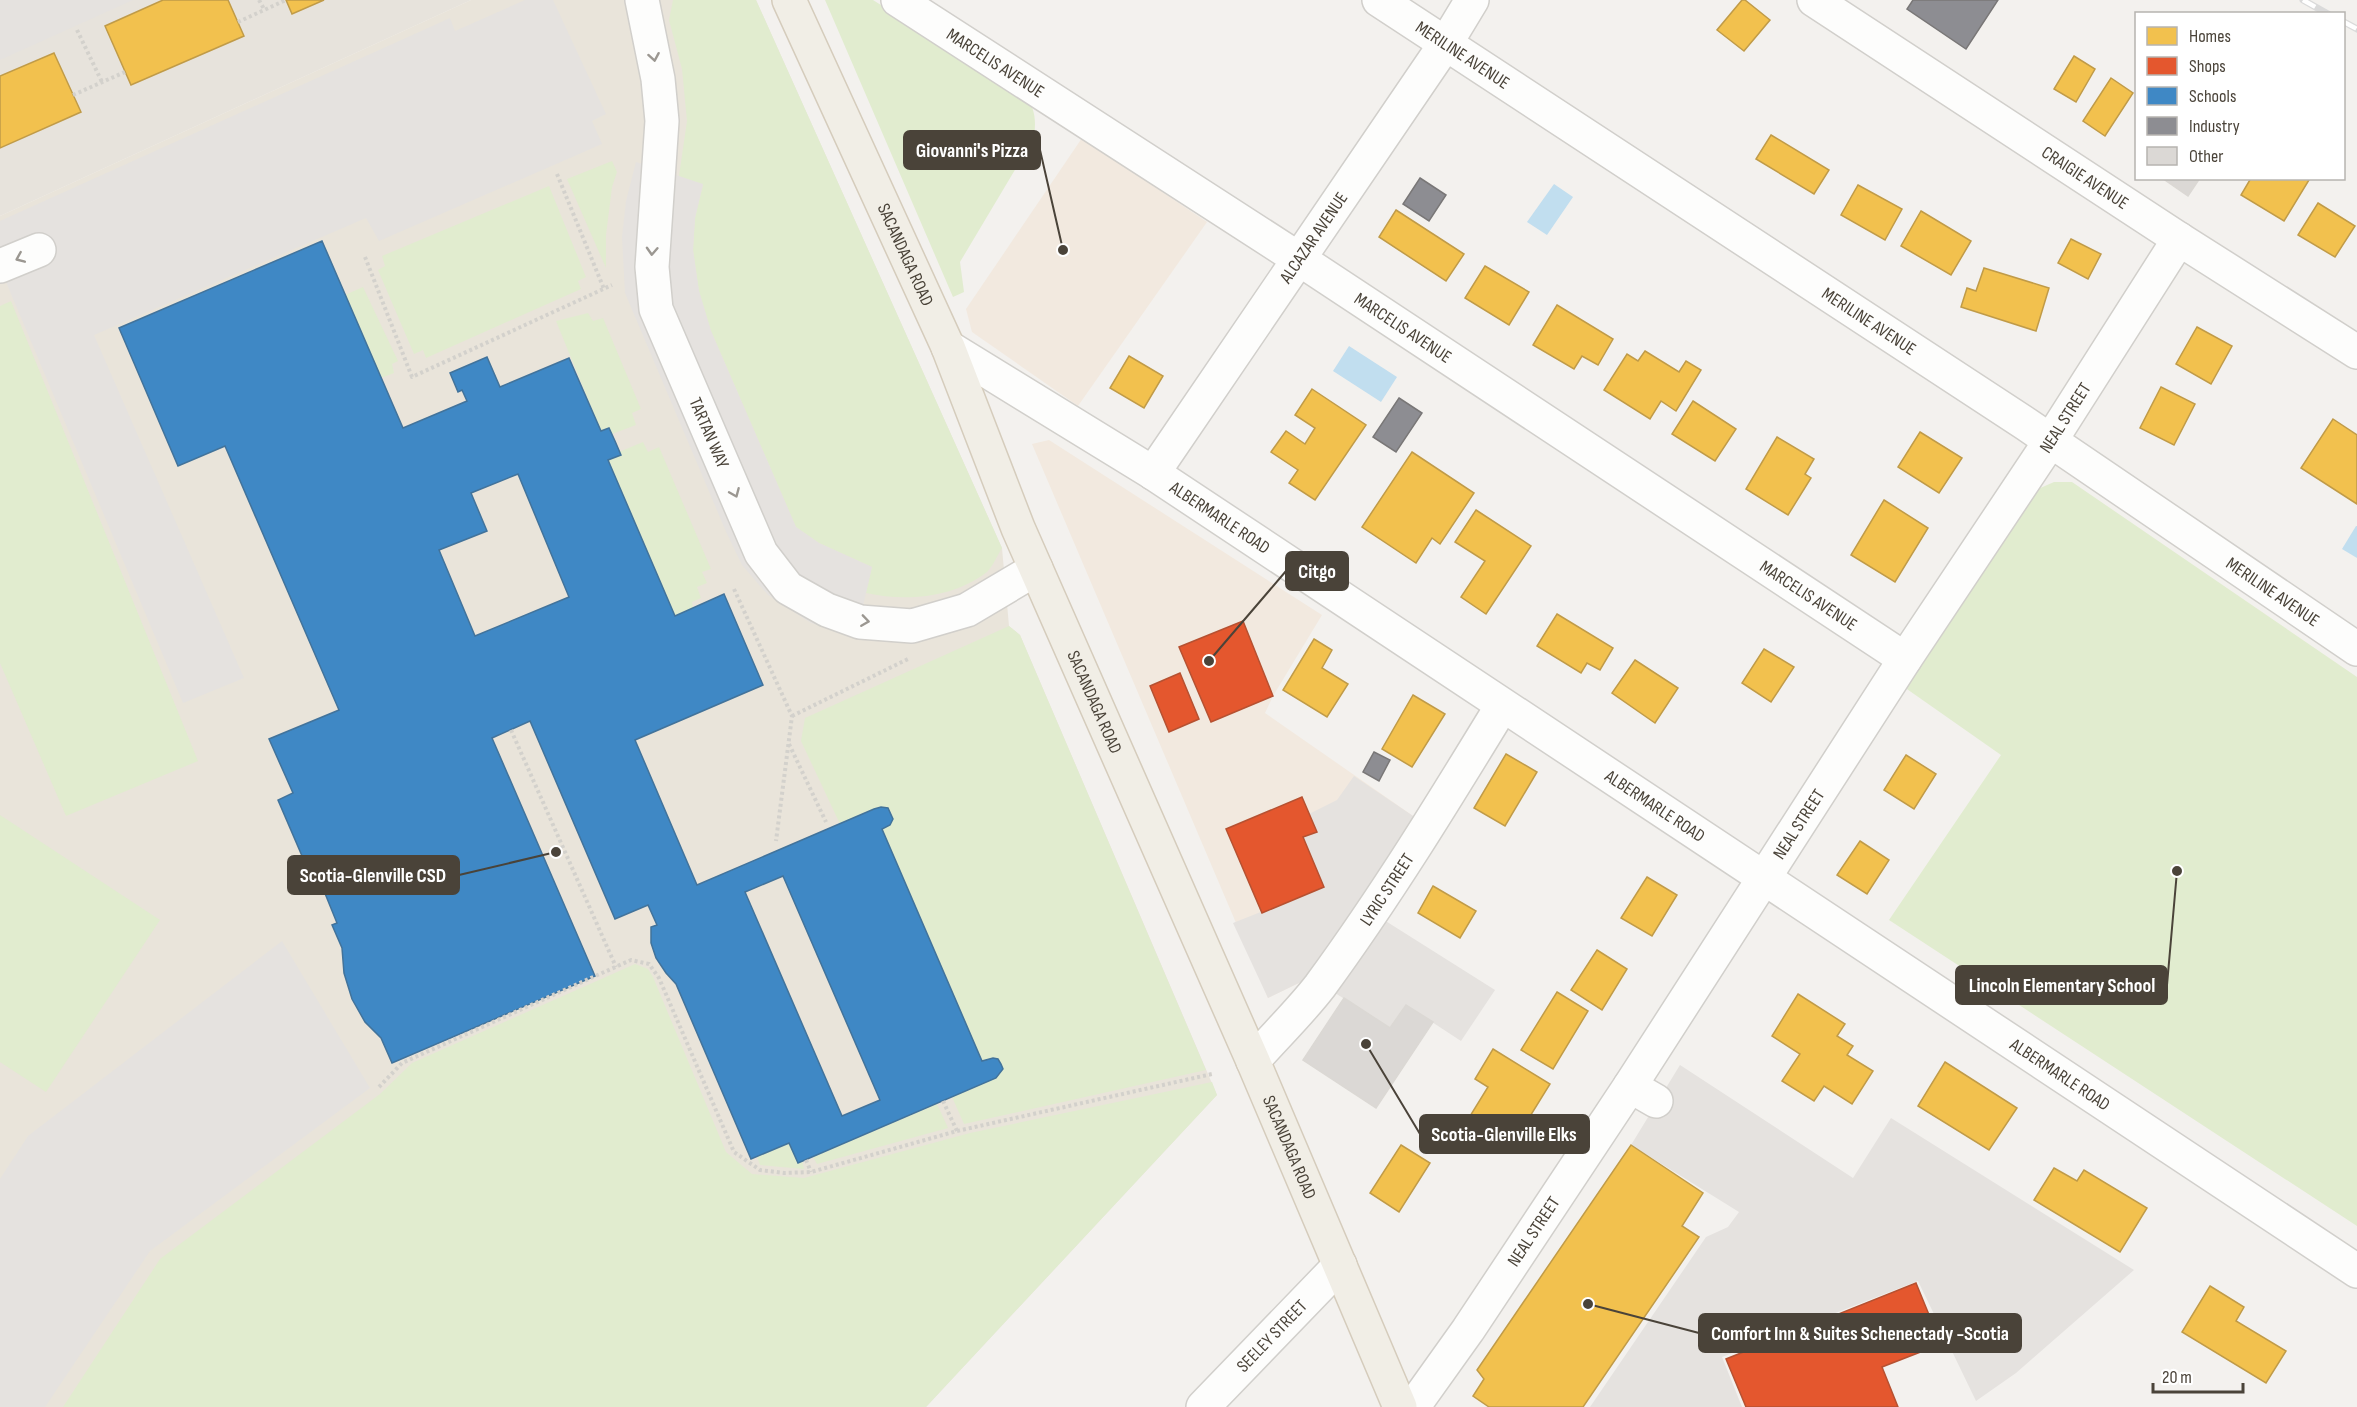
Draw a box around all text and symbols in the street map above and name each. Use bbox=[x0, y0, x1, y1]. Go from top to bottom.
legend bbox=[2135, 12, 2345, 180]
street label: MERILINE AVENUE bbox=[1412, 16, 1514, 93]
street label: MARCELIS AVENUE bbox=[943, 24, 1048, 102]
text: Homes bbox=[2189, 26, 2231, 47]
one-way arrow bbox=[647, 53, 659, 62]
text: Shops bbox=[2189, 56, 2226, 77]
text: Schools bbox=[2189, 86, 2236, 107]
text: Industry bbox=[2189, 116, 2240, 137]
callout: Giovanni's Pizza bbox=[904, 131, 1040, 169]
text: Giovanni's Pizza bbox=[916, 139, 1028, 163]
street label: CRAIGIE AVENUE bbox=[2038, 141, 2132, 214]
text: Other bbox=[2189, 146, 2223, 167]
street label: ALCAZAR AVENUE bbox=[1275, 188, 1352, 288]
street label: SACANDAGA ROAD bbox=[873, 200, 938, 309]
one-way arrow bbox=[646, 247, 659, 256]
one-way arrow bbox=[15, 251, 26, 263]
street label: MERILINE AVENUE bbox=[1818, 283, 1920, 360]
street label: MARCELIS AVENUE bbox=[1351, 288, 1456, 367]
street label: NEAL STREET bbox=[2035, 379, 2095, 457]
street label: TARTAN WAY bbox=[685, 394, 734, 472]
street label: ALBERMARLE ROAD bbox=[1165, 476, 1274, 558]
one-way arrow bbox=[728, 486, 740, 497]
callout: Citgo bbox=[1286, 552, 1348, 590]
street label: MERILINE AVENUE bbox=[2222, 553, 2323, 631]
street label: MARCELIS AVENUE bbox=[1756, 556, 1861, 635]
text: Citgo bbox=[1298, 560, 1336, 584]
one-way arrow bbox=[861, 615, 870, 627]
street label: SACANDAGA ROAD bbox=[1063, 647, 1127, 757]
street label: ALBERMARLE ROAD bbox=[1600, 765, 1709, 846]
street label: NEAL STREET bbox=[1768, 785, 1829, 863]
street label: LYRIC STREET bbox=[1355, 849, 1418, 930]
callout: Scotia-Glenville CSD bbox=[288, 856, 459, 894]
text: Scotia-Glenville CSD bbox=[300, 864, 446, 888]
callout: Lincoln Elementary School bbox=[1956, 966, 2167, 1004]
text: Lincoln Elementary School bbox=[1969, 974, 2155, 998]
street label: ALBERMARLE ROAD bbox=[2005, 1033, 2114, 1115]
street label: SACANDAGA ROAD bbox=[1258, 1092, 1321, 1202]
callout: Scotia-Glenville Elks bbox=[1420, 1115, 1589, 1153]
text: Scotia-Glenville Elks bbox=[1431, 1123, 1577, 1147]
street label: NEAL STREET bbox=[1503, 1193, 1564, 1270]
street label: SEELEY STREET bbox=[1232, 1295, 1311, 1376]
callout: Comfort Inn & Suites Schenectady -Scotia bbox=[1699, 1314, 2021, 1352]
text: Comfort Inn & Suites Schenectady -Scotia bbox=[1711, 1322, 2009, 1346]
scale bar bbox=[2153, 1356, 2243, 1394]
text: 20 m bbox=[2162, 1367, 2192, 1388]

